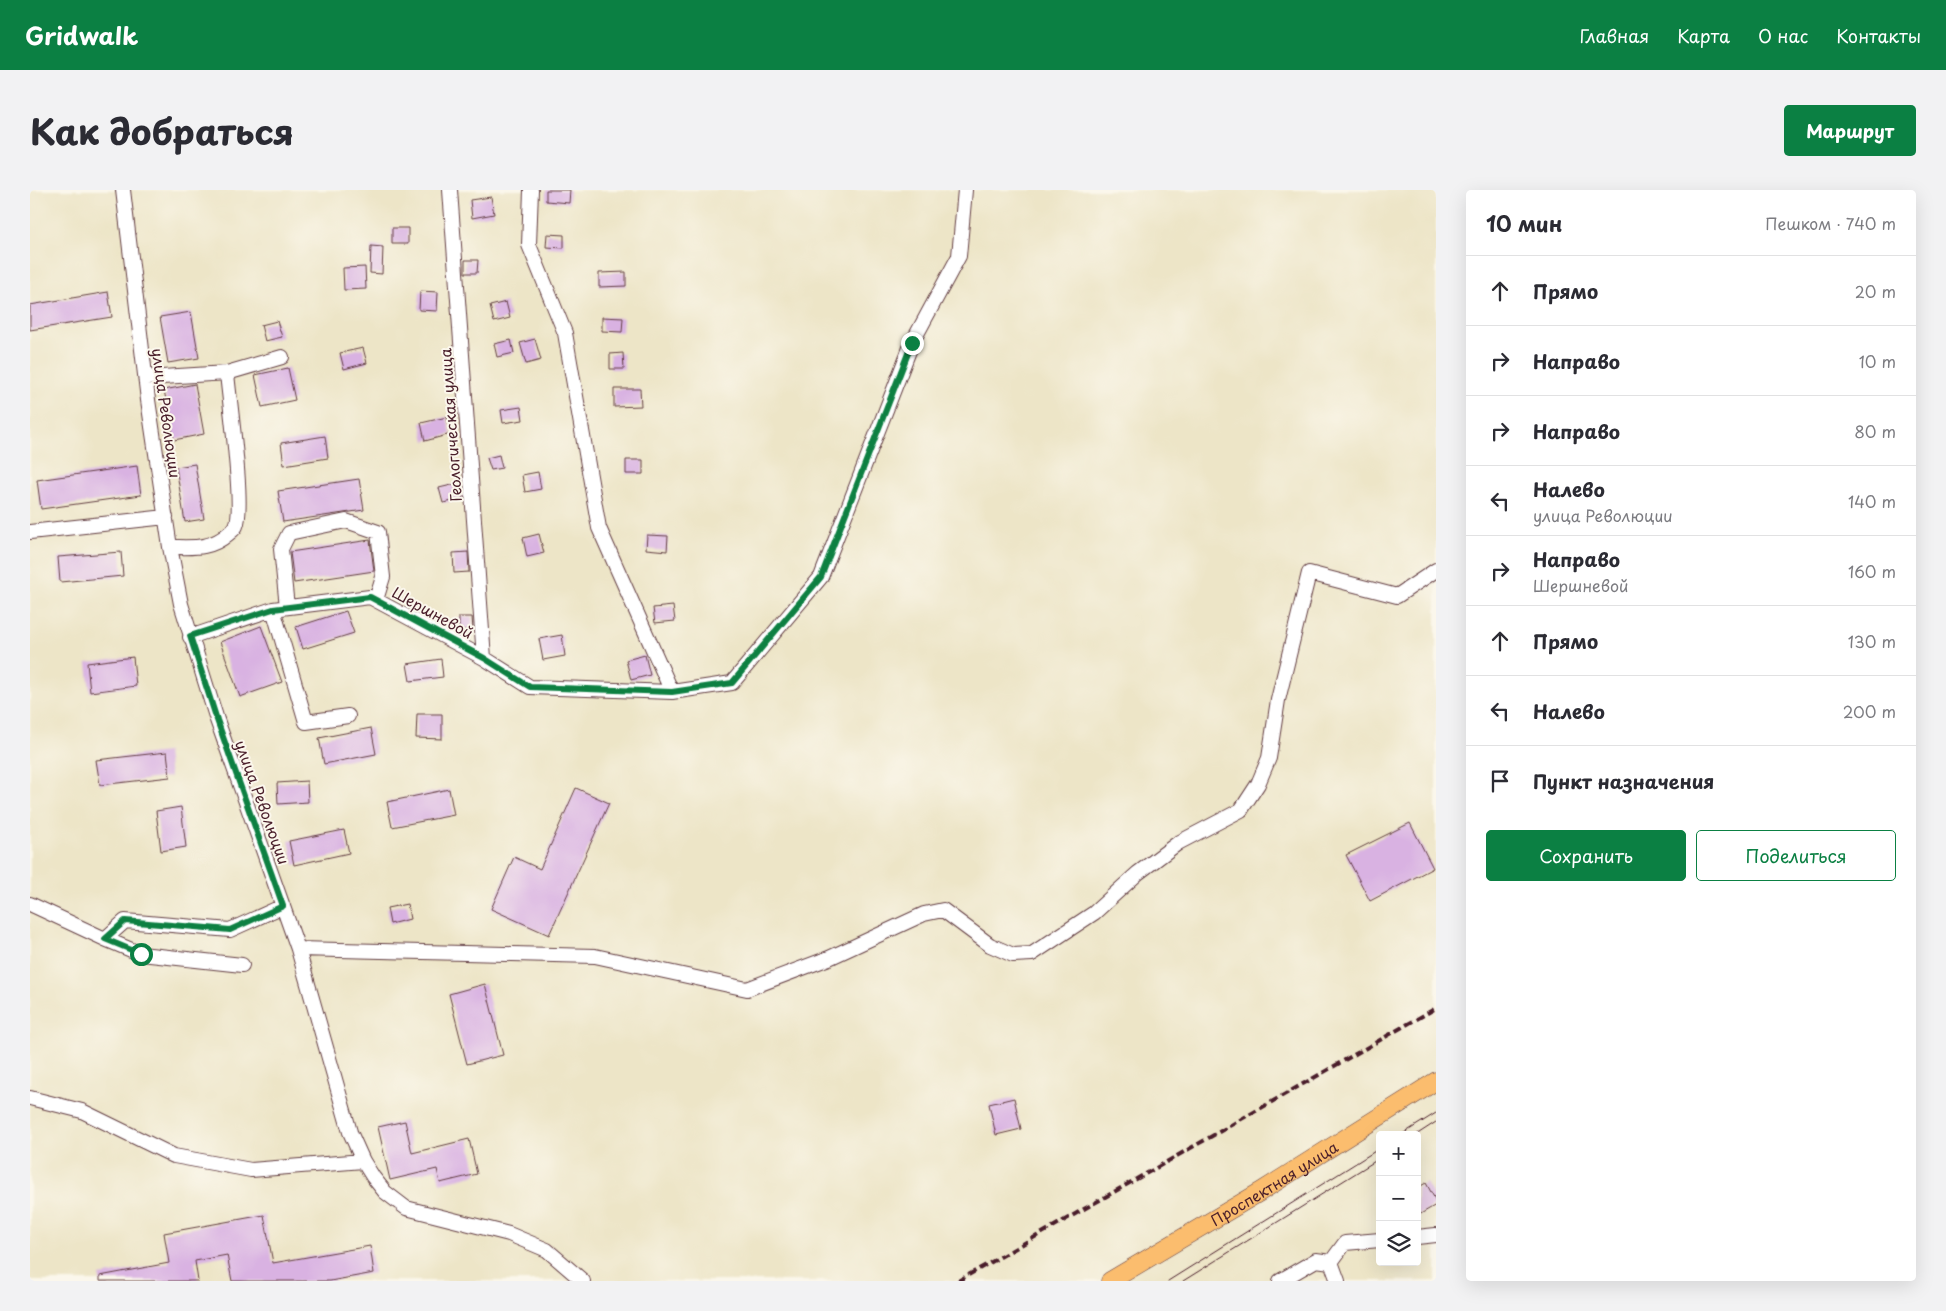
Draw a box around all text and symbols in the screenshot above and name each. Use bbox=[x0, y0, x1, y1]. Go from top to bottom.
text: Gridwalk bbox=[25, 17, 138, 53]
text: Главная bbox=[1580, 22, 1649, 49]
text: Карта bbox=[1677, 22, 1730, 49]
text: О нас bbox=[1758, 22, 1808, 49]
text: Контакты bbox=[1836, 22, 1921, 49]
text: Как добраться bbox=[30, 104, 294, 157]
button: Маршрут bbox=[1784, 105, 1916, 156]
text: 10 мин bbox=[1486, 207, 1562, 239]
text: Пешком · 740 m bbox=[1765, 211, 1896, 235]
icon: ahead bbox=[1486, 277, 1514, 305]
text: Прямо bbox=[1533, 277, 1598, 305]
text: 20 m bbox=[1855, 279, 1896, 303]
route end bbox=[901, 332, 924, 355]
street label: улица Революции bbox=[147, 347, 187, 479]
street label: Геологическая улица bbox=[433, 347, 467, 502]
icon: right bbox=[1486, 347, 1514, 375]
text: Направо bbox=[1533, 347, 1620, 375]
text: 10 m bbox=[1859, 349, 1896, 373]
icon: right bbox=[1486, 417, 1514, 445]
text: Направо bbox=[1533, 417, 1620, 445]
text: 80 m bbox=[1854, 419, 1896, 443]
text: Налево bbox=[1533, 475, 1605, 503]
icon: left bbox=[1486, 487, 1514, 515]
text: 140 m bbox=[1848, 489, 1896, 513]
text: улица Революции bbox=[1533, 503, 1673, 527]
text: Направо bbox=[1533, 545, 1620, 573]
icon: right bbox=[1486, 557, 1514, 585]
text: 160 m bbox=[1848, 559, 1896, 583]
text: Шершневой bbox=[1533, 573, 1629, 597]
street label: Шершневой bbox=[388, 580, 478, 644]
icon: ahead bbox=[1486, 627, 1514, 655]
text: Прямо bbox=[1533, 627, 1598, 655]
text: 130 m bbox=[1848, 629, 1896, 653]
icon: left bbox=[1486, 697, 1514, 725]
text: Налево bbox=[1533, 697, 1605, 725]
text: 200 m bbox=[1843, 699, 1896, 723]
street label: улица Революции bbox=[230, 737, 296, 867]
icon: arrive bbox=[1486, 767, 1514, 795]
text: Пункт назначения bbox=[1533, 767, 1714, 795]
button: Сохранить bbox=[1486, 830, 1686, 881]
button: Поделиться bbox=[1696, 830, 1896, 881]
route start bbox=[130, 943, 153, 966]
map controls bbox=[1376, 1131, 1421, 1266]
button: + bbox=[1376, 1131, 1421, 1176]
street label: Проспектная улица bbox=[1206, 1134, 1342, 1231]
button: − bbox=[1376, 1176, 1421, 1221]
button: layers bbox=[1376, 1221, 1421, 1266]

